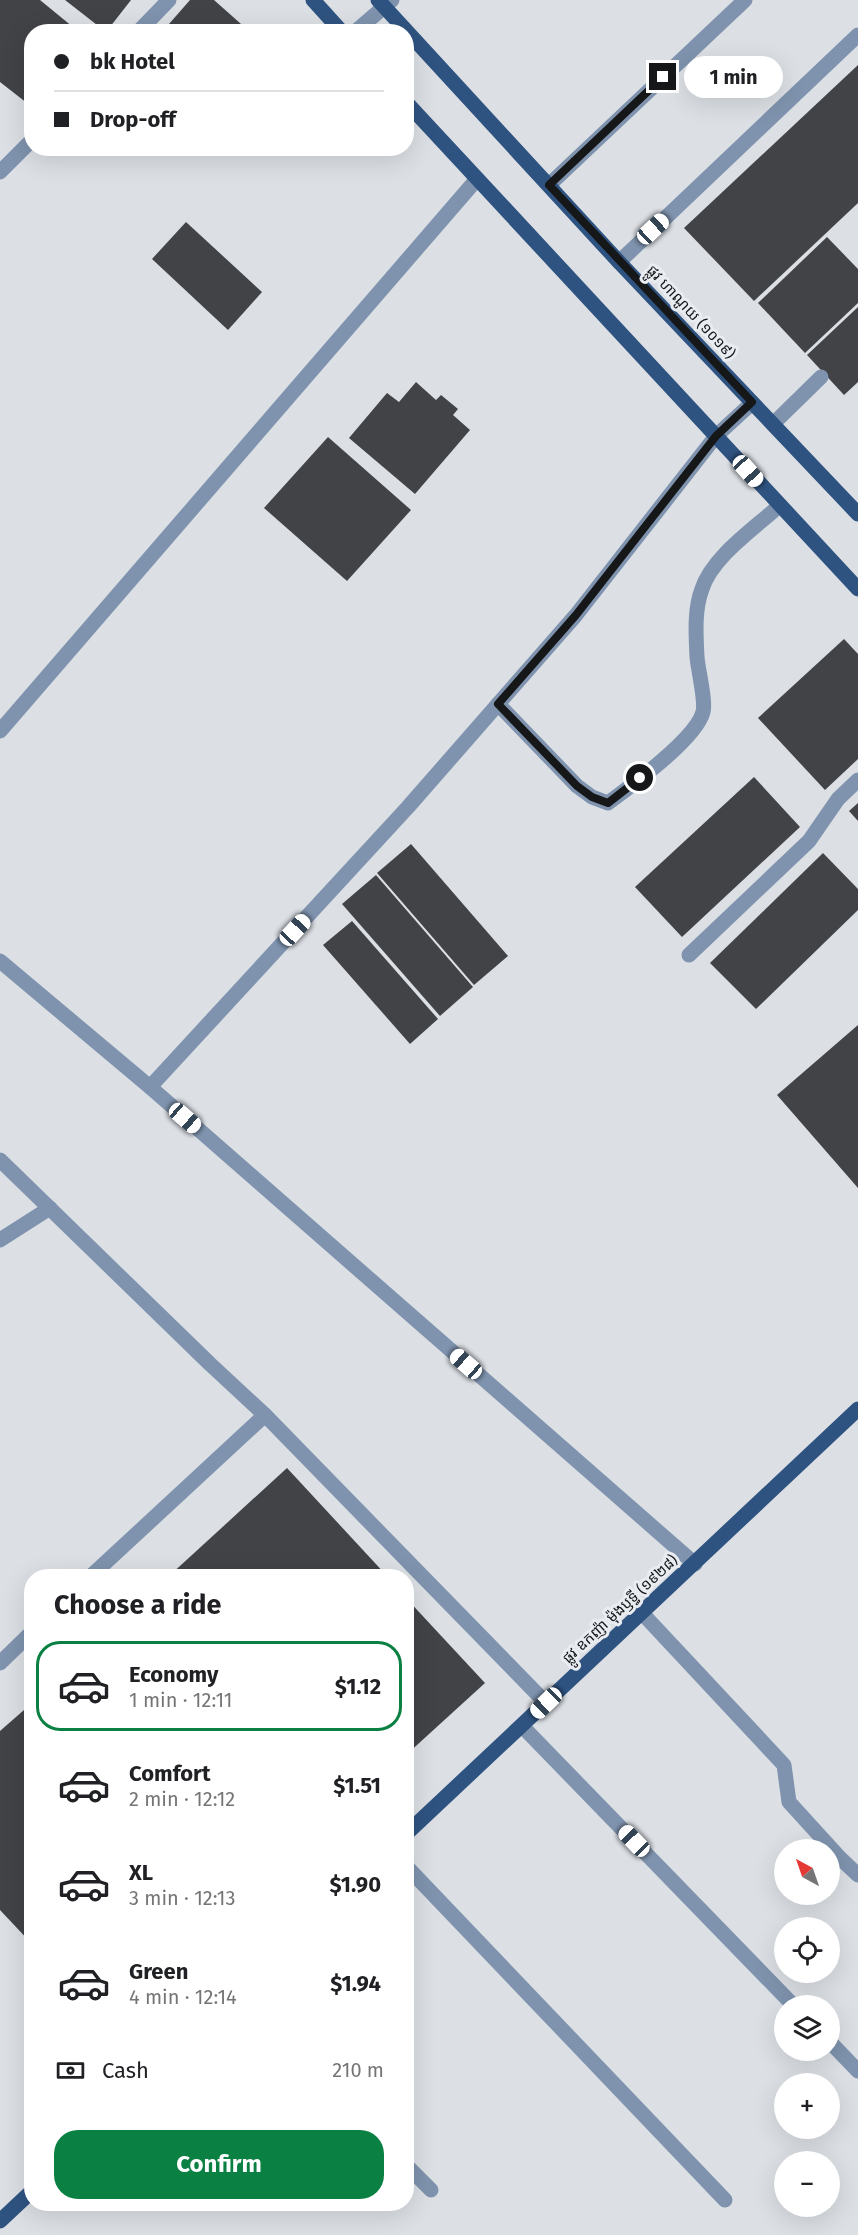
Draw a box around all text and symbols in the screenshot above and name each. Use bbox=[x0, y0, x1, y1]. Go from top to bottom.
text: bk Hotel bbox=[90, 48, 175, 75]
callout: 1 min bbox=[684, 56, 783, 98]
route end bbox=[649, 63, 676, 90]
text: 1 min bbox=[709, 65, 758, 89]
text: Drop-off bbox=[90, 106, 176, 133]
car bbox=[634, 210, 672, 248]
street label: ផ្លូវ ហាណូយ (១០១៩) bbox=[640, 261, 739, 366]
car bbox=[729, 452, 767, 490]
route start bbox=[626, 764, 653, 791]
car bbox=[276, 911, 314, 949]
car bbox=[166, 1099, 204, 1137]
car bbox=[447, 1345, 485, 1383]
street label: ផ្លូវ ឧកញ៉ា ម៉ុងឫទ្ធី (១៩២៨) bbox=[559, 1551, 685, 1670]
text: Choose a ride bbox=[54, 1589, 221, 1621]
icon: car bbox=[57, 1659, 111, 1713]
text: Economy bbox=[129, 1661, 218, 1688]
text: $1.12 bbox=[335, 1673, 381, 1700]
car bbox=[527, 1684, 565, 1722]
text: 1 min · 12:11 bbox=[129, 1688, 232, 1712]
icon: car bbox=[57, 1758, 111, 1812]
text: Comfort bbox=[129, 1760, 210, 1787]
text: $1.51 bbox=[333, 1772, 381, 1799]
text: 2 min · 12:12 bbox=[129, 1787, 235, 1811]
car bbox=[615, 1822, 653, 1860]
north arrow bbox=[774, 1839, 840, 1905]
map controls bbox=[774, 1839, 840, 2217]
icon: car bbox=[57, 1857, 111, 1911]
text: XL bbox=[129, 1859, 153, 1886]
text: $1.90 bbox=[330, 1871, 381, 1898]
text: 3 min · 12:13 bbox=[129, 1886, 235, 1910]
button: locate bbox=[774, 1917, 840, 1983]
icon: car bbox=[57, 1956, 111, 2010]
text: Green bbox=[129, 1958, 188, 1985]
text: $1.94 bbox=[330, 1970, 381, 1997]
text: 4 min · 12:14 bbox=[129, 1985, 237, 2009]
button: layers bbox=[774, 1995, 840, 2061]
icon: cash bbox=[54, 2054, 87, 2087]
text: Cash bbox=[102, 2057, 149, 2084]
text: 210 m bbox=[332, 2058, 384, 2082]
button: + bbox=[774, 2073, 840, 2139]
button: Confirm bbox=[54, 2130, 384, 2199]
button: − bbox=[774, 2151, 840, 2217]

